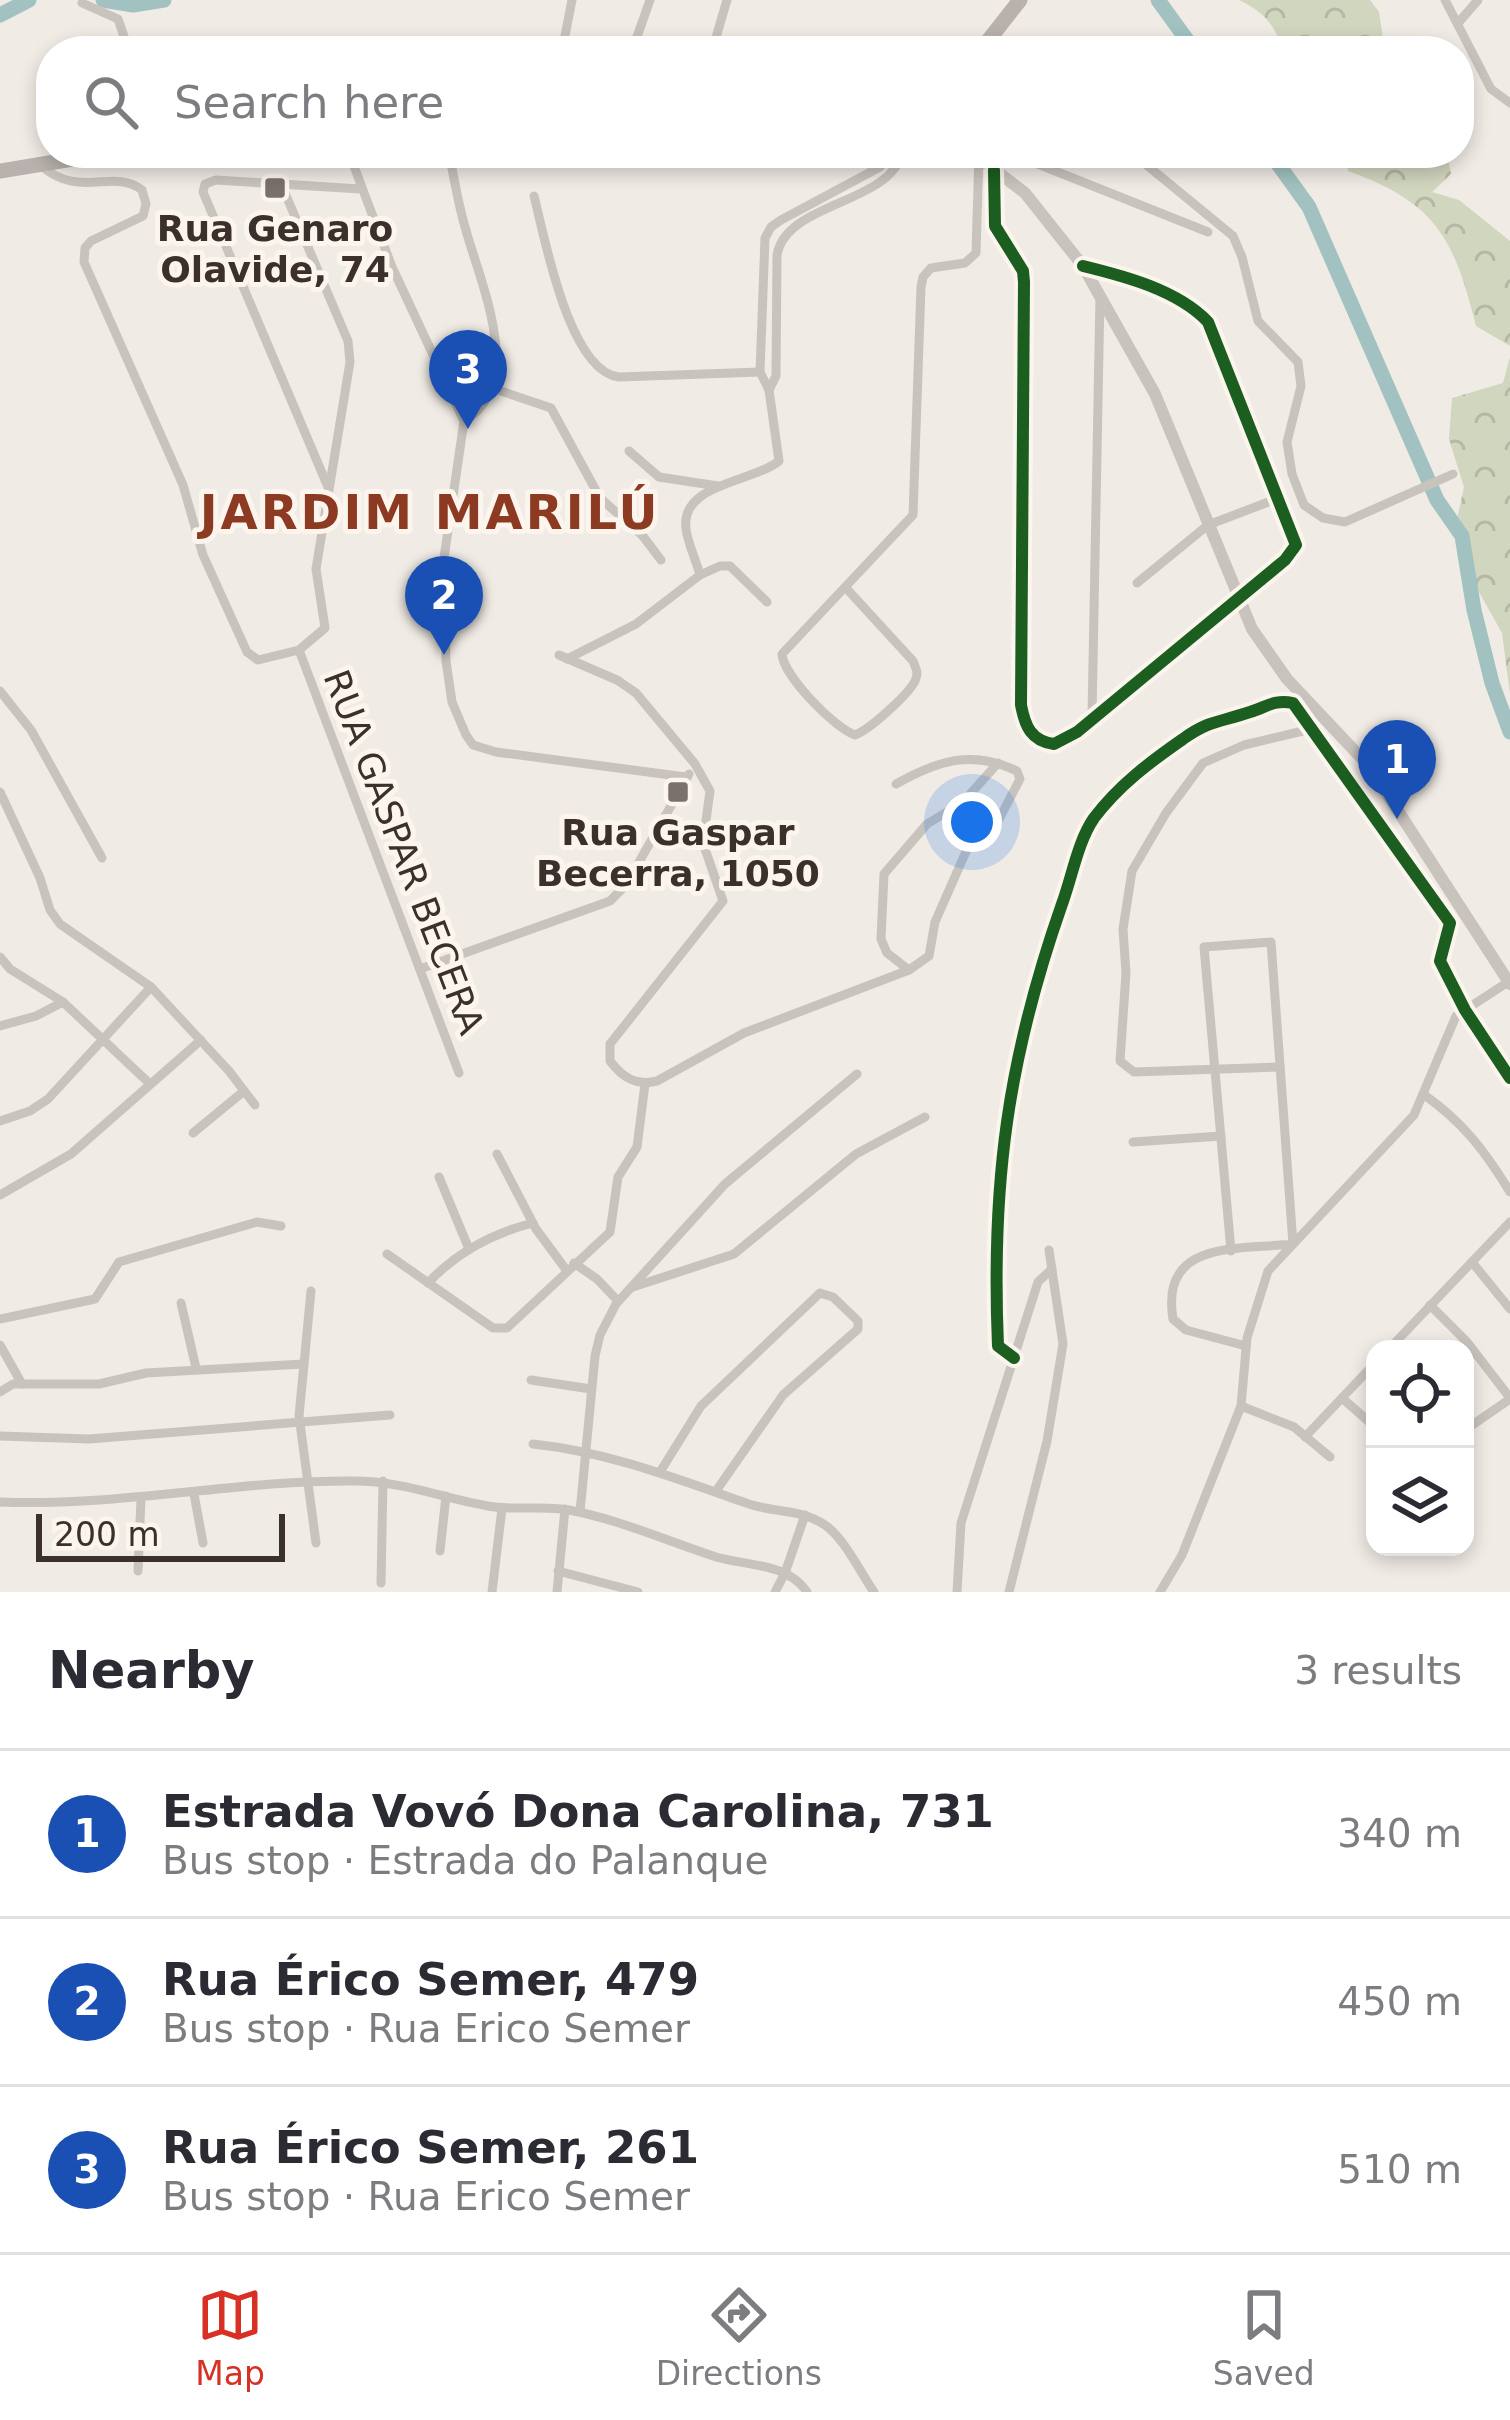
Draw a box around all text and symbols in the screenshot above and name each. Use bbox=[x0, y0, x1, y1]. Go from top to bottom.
search box bbox=[36, 36, 1474, 168]
icon: search bbox=[78, 69, 144, 135]
text: Search here bbox=[174, 76, 444, 129]
marker: Rua Genaro Olavide, 74 bbox=[262, 175, 288, 201]
place label: Rua Genaro Olavide, 74 bbox=[157, 208, 393, 290]
pin: 3 bbox=[429, 330, 507, 429]
district label: JARDIM MARILÚ bbox=[197, 484, 660, 540]
pin: 2 bbox=[405, 556, 483, 655]
street label: RUA GASPAR BECERA bbox=[316, 664, 493, 1040]
pin: 1 bbox=[1358, 720, 1436, 819]
marker: Rua Gaspar Becerra, 1050 bbox=[665, 779, 691, 805]
your location bbox=[942, 792, 1002, 852]
place label: Rua Gaspar Becerra, 1050 bbox=[536, 812, 820, 894]
map controls bbox=[1366, 1340, 1474, 1556]
button: locate bbox=[1366, 1340, 1474, 1448]
button: layers bbox=[1366, 1448, 1474, 1556]
scale bar bbox=[36, 1508, 285, 1561]
text: 200 m bbox=[54, 1515, 160, 1554]
text: Nearby bbox=[48, 1641, 255, 1700]
text: 3 results bbox=[1294, 1648, 1462, 1693]
text: Estrada Vovó Dona Carolina, 731 bbox=[162, 1785, 994, 1838]
text: 1 bbox=[73, 1811, 101, 1856]
text: 340 m bbox=[1337, 1811, 1462, 1856]
text: Bus stop · Estrada do Palanque bbox=[162, 1838, 768, 1883]
text: Rua Érico Semer, 479 bbox=[162, 1953, 699, 2006]
text: 2 bbox=[73, 1979, 101, 2024]
text: 450 m bbox=[1337, 1979, 1462, 2024]
text: Bus stop · Rua Erico Semer bbox=[162, 2006, 690, 2051]
text: Rua Érico Semer, 261 bbox=[162, 2121, 699, 2174]
text: 3 bbox=[73, 2147, 101, 2192]
text: 510 m bbox=[1337, 2147, 1462, 2192]
text: Bus stop · Rua Erico Semer bbox=[162, 2174, 690, 2219]
tab: Map bbox=[195, 2282, 265, 2393]
tab: Directions bbox=[656, 2282, 822, 2393]
tab: Saved bbox=[1213, 2282, 1315, 2393]

